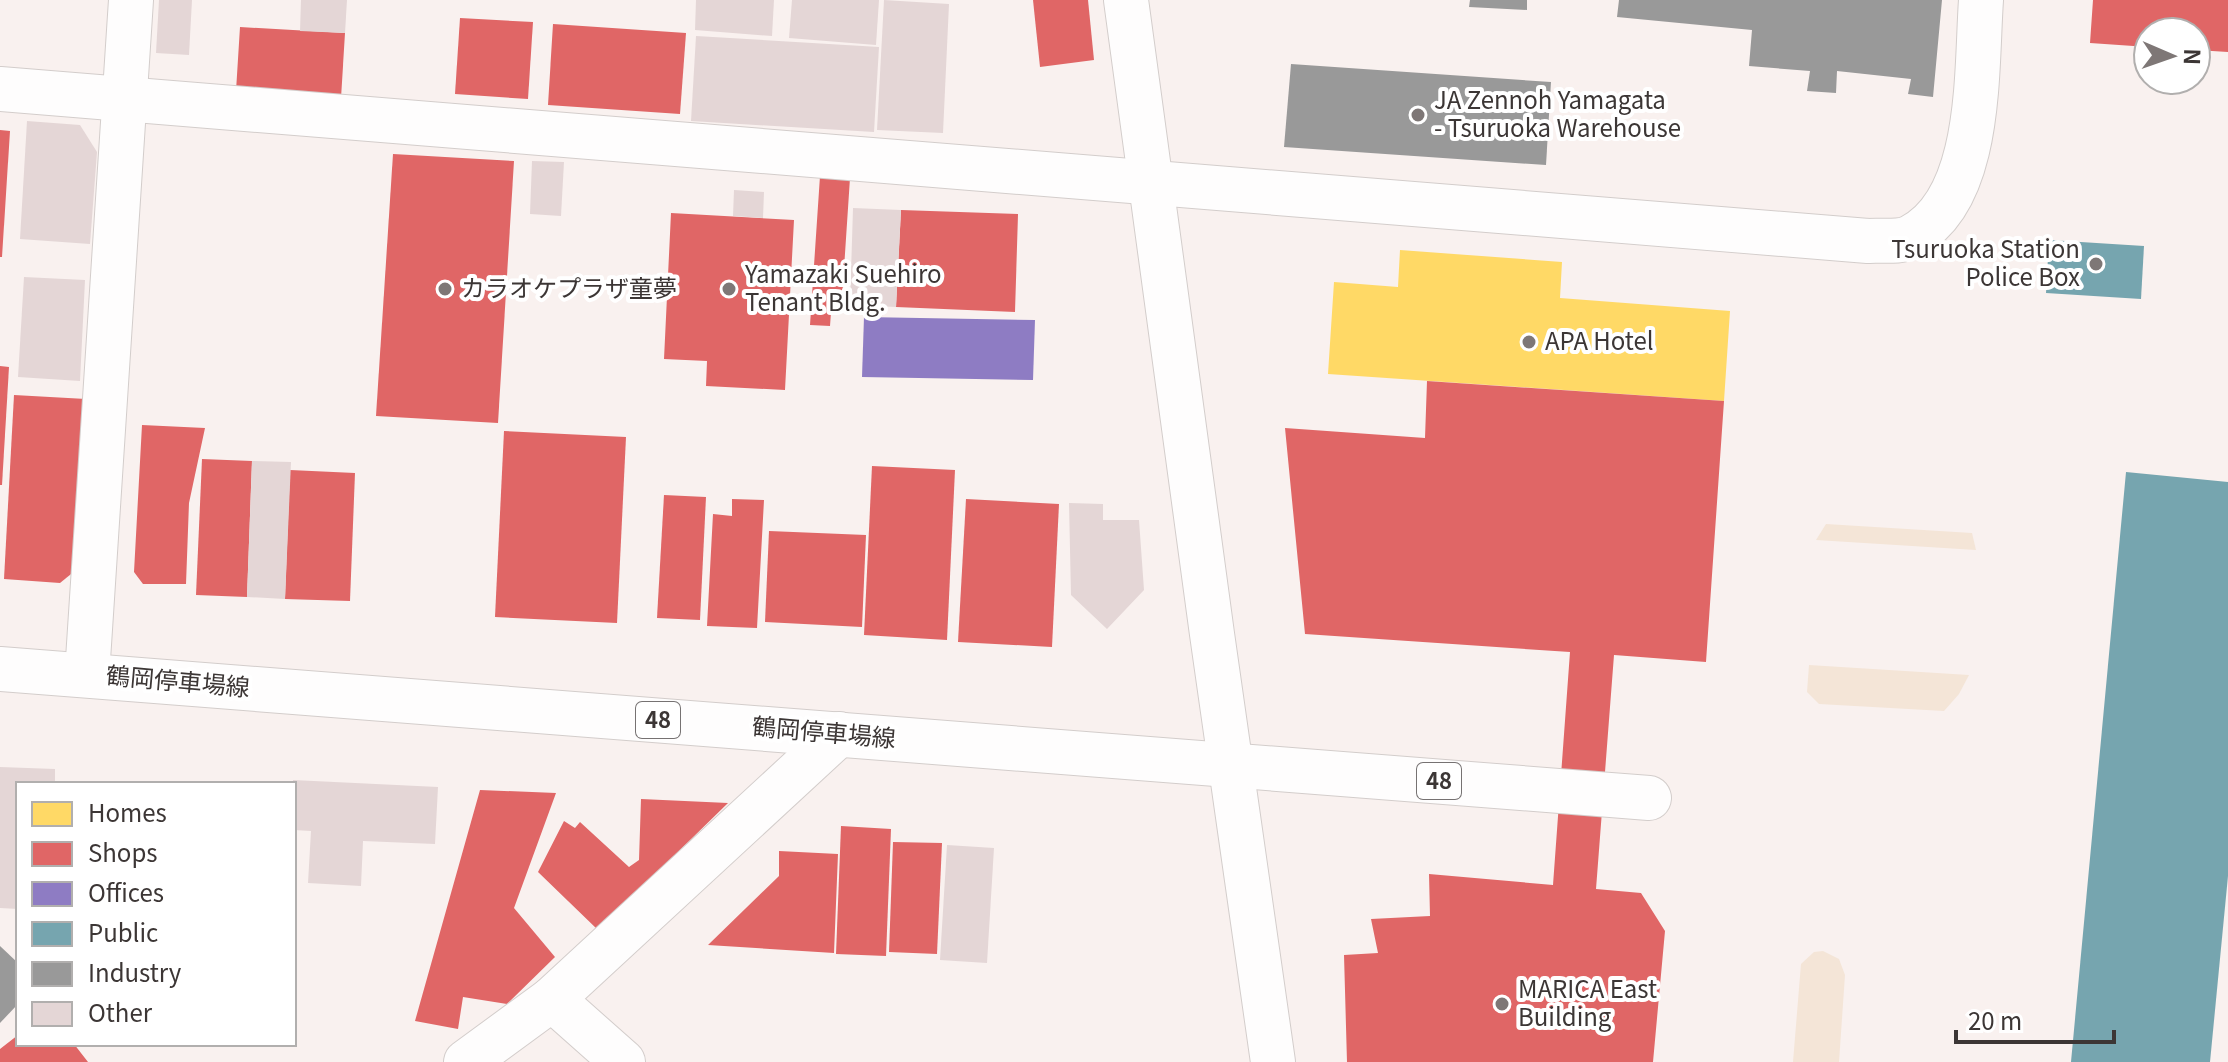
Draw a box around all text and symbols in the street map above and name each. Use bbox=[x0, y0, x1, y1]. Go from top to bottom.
north arrow bbox=[2132, 16, 2212, 96]
text: N bbox=[2178, 48, 2210, 66]
place label: JA Zennoh Yamagata - Tsuruoka Warehouse bbox=[1434, 81, 1681, 144]
marker: JA Zennoh Yamagata - Tsuruoka Warehouse bbox=[1409, 106, 1427, 124]
place label: Tsuruoka Station Police Box bbox=[1891, 230, 2080, 293]
place label: Yamazaki Suehiro Tenant Bldg. bbox=[744, 255, 941, 318]
marker: Tsuruoka Station Police Box bbox=[2087, 255, 2105, 273]
place label: カラオケプラザ童夢 bbox=[461, 269, 677, 304]
marker: カラオケプラザ童夢 bbox=[436, 280, 454, 298]
marker: Yamazaki Suehiro Tenant Bldg. bbox=[720, 280, 738, 298]
place label: APA Hotel bbox=[1545, 322, 1654, 357]
marker: APA Hotel bbox=[1520, 333, 1538, 351]
street label: 鶴岡停車場線 bbox=[105, 656, 251, 703]
road number: 48 bbox=[636, 702, 680, 738]
street label: 鶴岡停車場線 bbox=[751, 707, 897, 754]
road number: 48 bbox=[1417, 763, 1461, 799]
legend bbox=[16, 782, 296, 1046]
text: Homes bbox=[88, 794, 167, 829]
text: Shops bbox=[88, 834, 157, 869]
text: Offices bbox=[88, 874, 164, 909]
text: Public bbox=[88, 914, 158, 949]
text: Industry bbox=[88, 954, 182, 989]
place label: MARICA East Building bbox=[1518, 970, 1657, 1033]
text: Other bbox=[88, 994, 153, 1029]
scale bar bbox=[1956, 994, 2114, 1044]
marker: MARICA East Building bbox=[1493, 995, 1511, 1013]
text: 20 m bbox=[1968, 1002, 2022, 1037]

